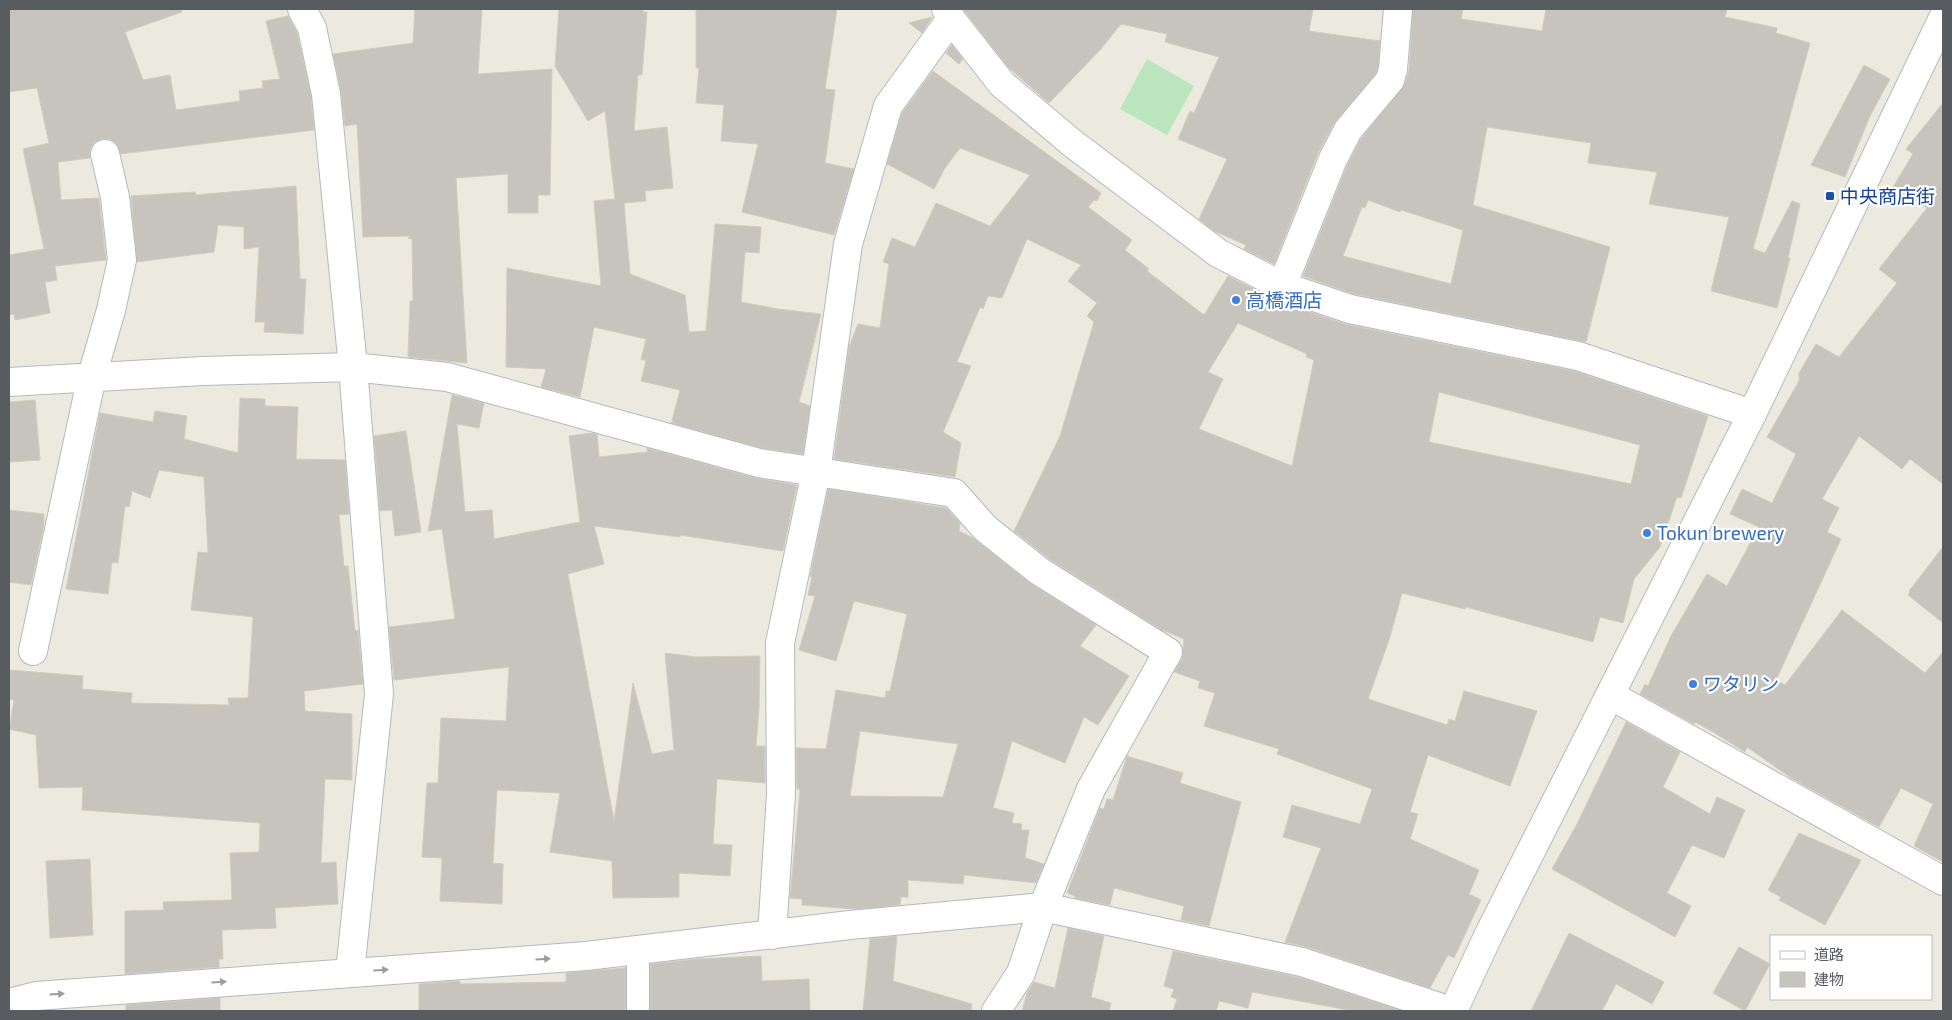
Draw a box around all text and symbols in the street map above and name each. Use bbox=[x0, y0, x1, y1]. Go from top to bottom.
place label: 中央商店街 bbox=[1840, 184, 1935, 207]
marker: 中央商店街 bbox=[1824, 190, 1836, 202]
place label: 高橋酒店 bbox=[1246, 288, 1322, 311]
marker: 高橋酒店 bbox=[1230, 294, 1242, 306]
place label: Tokun brewery bbox=[1657, 521, 1784, 544]
marker: Tokun brewery bbox=[1641, 527, 1653, 539]
place label: ワタリン bbox=[1703, 672, 1779, 695]
marker: ワタリン bbox=[1687, 678, 1699, 690]
legend bbox=[1770, 935, 1932, 1000]
text: 道路 bbox=[1814, 945, 1844, 963]
one-way arrow bbox=[535, 954, 551, 962]
one-way arrow bbox=[373, 966, 389, 974]
text: 建物 bbox=[1814, 970, 1844, 988]
one-way arrow bbox=[211, 978, 227, 986]
one-way arrow bbox=[49, 990, 65, 998]

